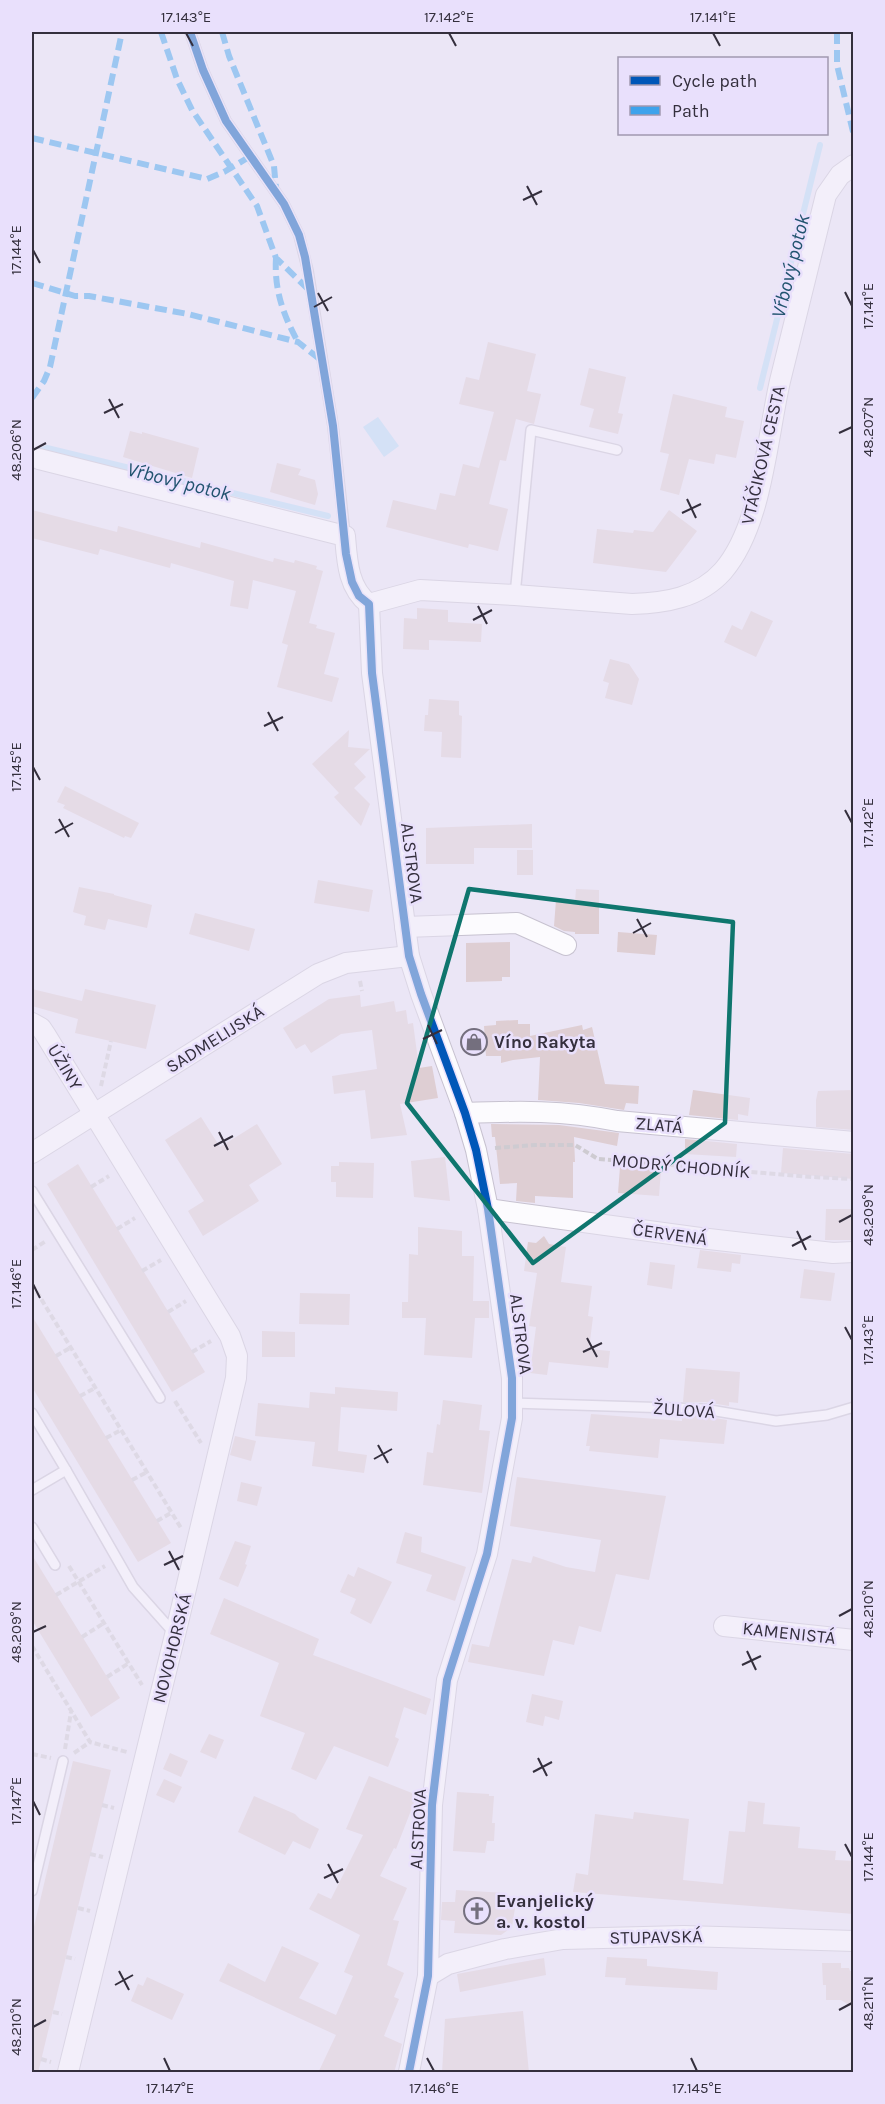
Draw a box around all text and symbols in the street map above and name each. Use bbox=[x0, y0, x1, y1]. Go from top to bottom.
text: 17.143°E bbox=[161, 8, 211, 26]
text: 17.142°E bbox=[424, 8, 474, 26]
text: 17.141°E bbox=[690, 8, 736, 26]
legend bbox=[618, 57, 828, 135]
text: Cycle path bbox=[672, 70, 757, 92]
text: Path bbox=[672, 100, 710, 122]
water label: Vŕbový potok bbox=[766, 211, 815, 321]
text: 17.144°E bbox=[7, 225, 25, 275]
text: 17.141°E bbox=[859, 283, 877, 329]
street label: VTÁČIKOVÁ CESTA bbox=[735, 383, 790, 527]
text: 48.207°N bbox=[859, 397, 877, 457]
text: 48.206°N bbox=[7, 419, 25, 481]
water label: Vŕbový potok bbox=[124, 457, 234, 506]
text: 17.145°E bbox=[7, 742, 25, 792]
text: 17.142°E bbox=[859, 798, 877, 848]
street label: ALSTROVA bbox=[396, 821, 428, 905]
street label: SADMELIJSKÁ bbox=[161, 999, 268, 1078]
shop icon: Víno Rakyta bbox=[459, 1027, 489, 1057]
place label: Víno Rakyta bbox=[494, 1031, 596, 1053]
street label: ÚŽINY bbox=[43, 1040, 88, 1094]
street label: ZLATÁ bbox=[634, 1111, 684, 1138]
street label: MODRÝ CHODNÍK bbox=[611, 1148, 751, 1183]
text: 48.209°N bbox=[859, 1184, 877, 1246]
street label: ČERVENÁ bbox=[631, 1217, 709, 1250]
text: 17.146°E bbox=[7, 1259, 25, 1309]
street label: ALSTROVA bbox=[505, 1292, 537, 1376]
text: 17.143°E bbox=[859, 1315, 877, 1365]
street label: ŽULOVÁ bbox=[652, 1396, 716, 1423]
text: 48.210°N bbox=[859, 1580, 877, 1638]
street label: NOVOHORSKÁ bbox=[147, 1591, 196, 1705]
text: 48.209°N bbox=[7, 1601, 25, 1663]
street label: KAMENISTÁ bbox=[741, 1616, 837, 1649]
text: 17.147°E bbox=[7, 1777, 25, 1825]
street label: ALSTROVA bbox=[405, 1788, 431, 1870]
text: 17.144°E bbox=[859, 1832, 877, 1882]
place label: Evanjelický a. v. kostol bbox=[496, 1890, 594, 1933]
church icon: Evanjelický a. v. kostol bbox=[462, 1896, 492, 1926]
street label: STUPAVSKÁ bbox=[609, 1924, 703, 1949]
text: 48.211°N bbox=[859, 1976, 877, 2030]
text: 48.210°N bbox=[7, 1998, 25, 2056]
text: 17.147°E bbox=[146, 2079, 194, 2097]
text: 17.146°E bbox=[409, 2079, 459, 2097]
text: 17.145°E bbox=[672, 2079, 722, 2097]

